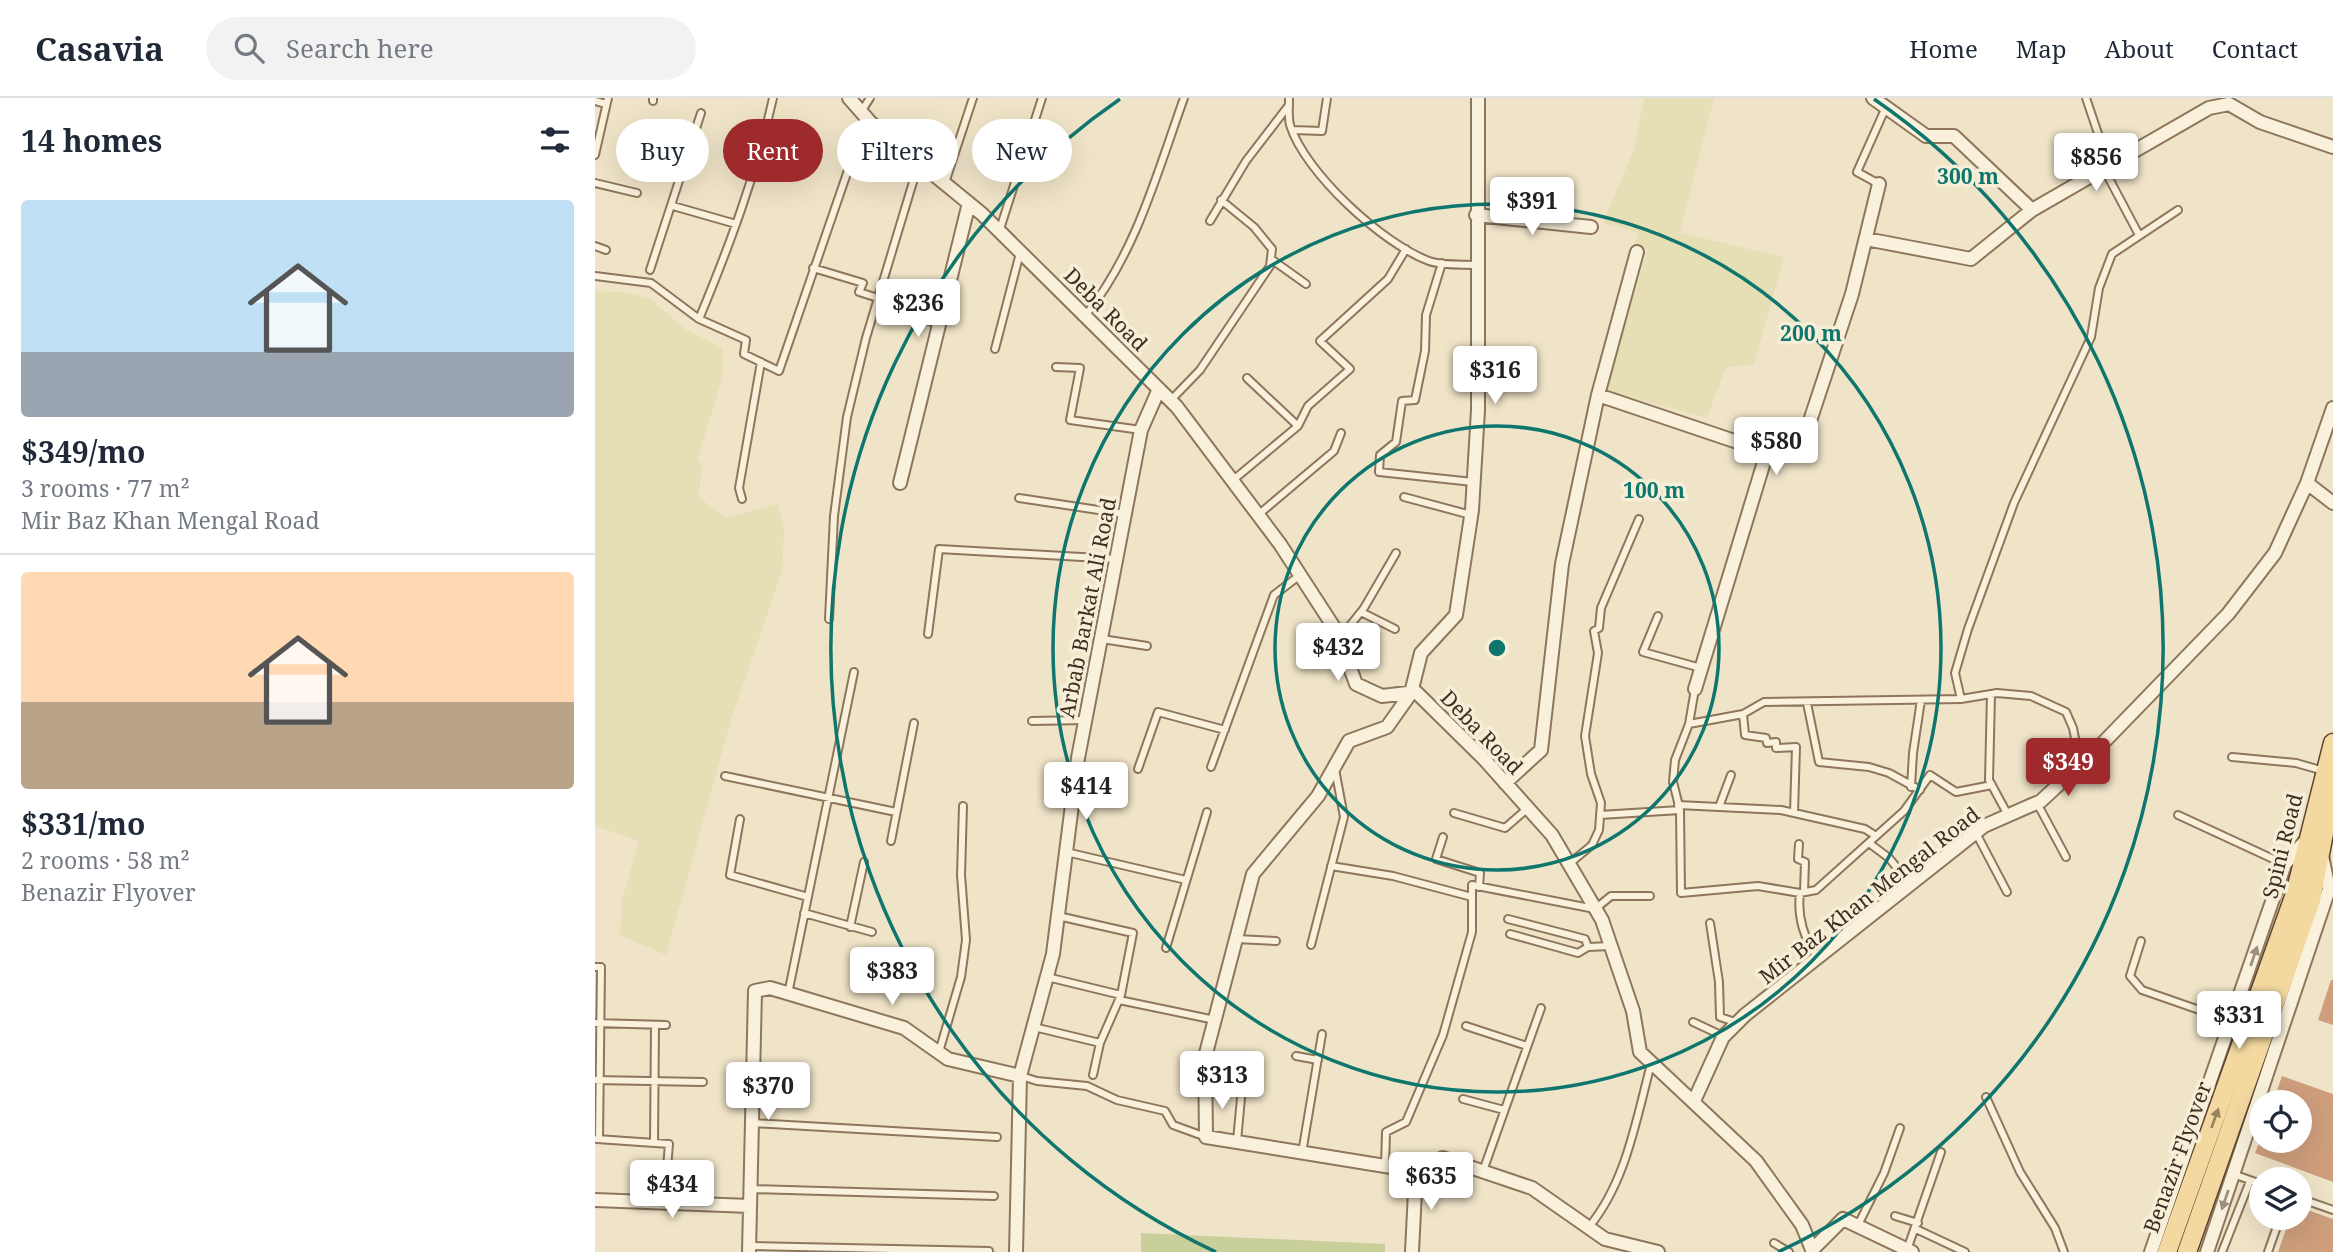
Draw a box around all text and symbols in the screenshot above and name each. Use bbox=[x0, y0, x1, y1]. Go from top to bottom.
search box bbox=[206, 17, 696, 80]
text: Casavia bbox=[35, 26, 164, 71]
icon: search bbox=[230, 29, 268, 67]
text: Search here bbox=[286, 30, 434, 66]
text: Home bbox=[1909, 32, 1978, 65]
text: Map bbox=[2016, 32, 2067, 65]
text: About bbox=[2105, 32, 2174, 65]
text: Contact bbox=[2212, 32, 2298, 65]
chip: Buy bbox=[616, 119, 709, 182]
chip: Rent bbox=[723, 119, 823, 182]
chip: Filters bbox=[837, 119, 958, 182]
chip: New bbox=[972, 119, 1072, 182]
text: 14 homes bbox=[21, 120, 162, 161]
icon: filters bbox=[536, 121, 574, 159]
pin: $856 bbox=[2055, 134, 2137, 193]
text: $856 bbox=[2070, 140, 2122, 172]
text: 300 m bbox=[1937, 162, 1999, 190]
pin: $391 bbox=[1491, 178, 1573, 237]
text: $391 bbox=[1506, 184, 1558, 216]
icon: home bbox=[235, 245, 361, 371]
street label: Deba Road bbox=[1058, 261, 1154, 357]
pin: $236 bbox=[877, 280, 959, 339]
text: $236 bbox=[892, 286, 944, 318]
text: 200 m bbox=[1780, 319, 1842, 347]
pin: $316 bbox=[1454, 346, 1536, 406]
text: $316 bbox=[1469, 353, 1521, 385]
pin: $580 bbox=[1735, 418, 1817, 477]
text: $580 bbox=[1750, 424, 1802, 456]
text: $349/mo bbox=[21, 431, 145, 472]
text: 3 rooms · 77 m² bbox=[21, 472, 190, 504]
text: 100 m bbox=[1623, 476, 1685, 504]
street label: Arbab Barkat Ali Road bbox=[1052, 495, 1122, 721]
text: Mir Baz Khan Mengal Road bbox=[21, 504, 320, 536]
icon: home bbox=[235, 617, 361, 743]
pin: $432 bbox=[1297, 624, 1379, 683]
text: $432 bbox=[1312, 630, 1364, 662]
centre of rings bbox=[1485, 636, 1509, 660]
street label: Deba Road bbox=[1435, 684, 1529, 780]
pin: $349 bbox=[2027, 738, 2109, 798]
text: $349 bbox=[2042, 745, 2094, 777]
pin: $414 bbox=[1045, 762, 1127, 822]
text: $414 bbox=[1060, 769, 1112, 801]
street label: Spini Road bbox=[2255, 790, 2309, 901]
street label: Mir Baz Khan Mengal Road bbox=[1753, 800, 1985, 990]
text: $331/mo bbox=[21, 803, 145, 844]
text: 2 rooms · 58 m² bbox=[21, 844, 190, 876]
text: Benazir Flyover bbox=[21, 876, 195, 908]
one-way arrow bbox=[2249, 946, 2260, 967]
pin: $383 bbox=[851, 948, 933, 1007]
text: $383 bbox=[866, 954, 918, 986]
pin: $331 bbox=[2198, 992, 2280, 1051]
text: $331 bbox=[2213, 998, 2265, 1030]
pin: $313 bbox=[1181, 1052, 1263, 1111]
text: $313 bbox=[1196, 1058, 1248, 1090]
pin: $370 bbox=[727, 1062, 809, 1122]
text: $370 bbox=[742, 1069, 794, 1101]
street label: Benazir Flyover bbox=[2137, 1077, 2217, 1237]
map controls bbox=[2249, 1090, 2312, 1230]
button: locate bbox=[2249, 1090, 2312, 1153]
one-way arrow bbox=[2210, 1108, 2221, 1129]
pin: $635 bbox=[1390, 1152, 1472, 1212]
text: $635 bbox=[1405, 1159, 1457, 1191]
pin: $434 bbox=[631, 1160, 713, 1220]
text: $434 bbox=[646, 1167, 698, 1199]
button: layers bbox=[2249, 1167, 2312, 1230]
one-way arrow bbox=[2219, 1190, 2230, 1211]

